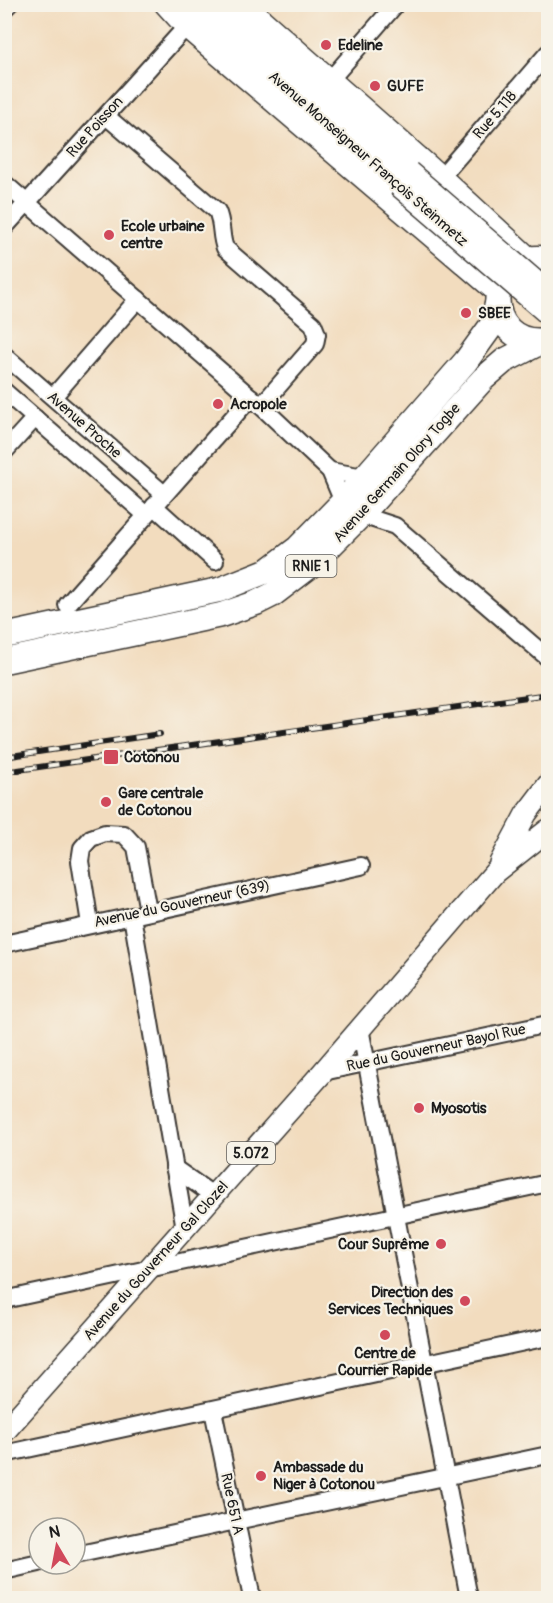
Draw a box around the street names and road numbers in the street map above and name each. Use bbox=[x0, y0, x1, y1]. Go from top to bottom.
street label: Avenue Monseigneur François Steinmetz bbox=[264, 67, 472, 251]
street label: Rue 5.118 bbox=[469, 87, 521, 143]
street label: Rue Poisson bbox=[63, 93, 127, 161]
street label: Avenue Proche bbox=[43, 387, 126, 463]
street label: Avenue Germain Olory Togbe bbox=[329, 399, 465, 547]
road number: RNIE 1 bbox=[286, 555, 336, 577]
street label: Avenue du Gouverneur (639) bbox=[92, 876, 272, 932]
street label: Rue du Gouverneur Bayol Rue bbox=[345, 1020, 528, 1076]
road number: 5.072 bbox=[227, 1142, 275, 1164]
street label: Avenue du Gouverneur Gal Clozel bbox=[79, 1177, 233, 1345]
street label: Rue 651 A bbox=[216, 1471, 248, 1537]

